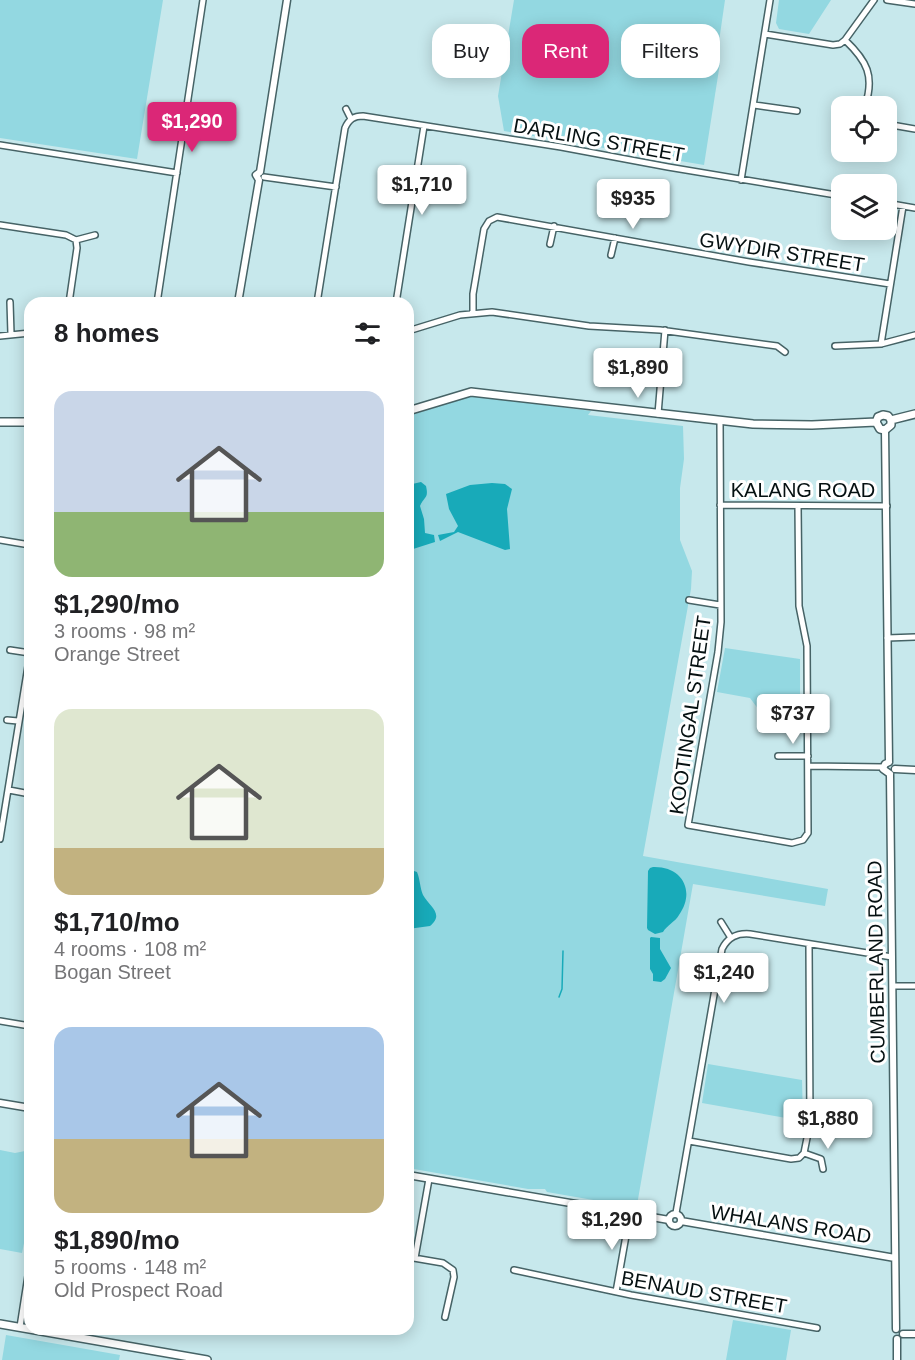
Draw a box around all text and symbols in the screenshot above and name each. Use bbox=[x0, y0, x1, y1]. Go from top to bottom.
chip: Buy bbox=[432, 24, 510, 78]
chip: Rent bbox=[522, 24, 609, 78]
chip: Filters bbox=[621, 24, 720, 78]
map controls bbox=[831, 96, 897, 240]
button: locate bbox=[831, 96, 897, 162]
pin: $1,290 bbox=[143, 102, 241, 153]
text: $1,290 bbox=[161, 110, 223, 132]
street label: DARLING STREET bbox=[512, 114, 686, 166]
pin: $1,710 bbox=[373, 165, 471, 216]
text: $1,710 bbox=[391, 173, 453, 195]
button: layers bbox=[831, 174, 897, 240]
pin: $935 bbox=[597, 179, 669, 230]
text: $935 bbox=[611, 187, 655, 209]
street label: GWYDIR STREET bbox=[698, 228, 866, 276]
icon: filters bbox=[351, 317, 384, 350]
text: 8 homes bbox=[54, 318, 160, 348]
pin: $1,890 bbox=[589, 348, 687, 399]
text: $1,890 bbox=[607, 356, 669, 378]
icon: home bbox=[165, 430, 273, 538]
street label: KALANG ROAD bbox=[731, 479, 875, 501]
text: $1,290/mo bbox=[54, 589, 180, 619]
street label: KOOTINGAL STREET bbox=[665, 614, 715, 816]
text: 3 rooms · 98 m² bbox=[54, 620, 195, 642]
text: Orange Street bbox=[54, 643, 180, 665]
pin: $737 bbox=[757, 694, 829, 745]
text: $737 bbox=[771, 702, 815, 724]
icon: home bbox=[165, 748, 273, 856]
street label: CUMBERLAND ROAD bbox=[863, 860, 889, 1064]
text: $1,710/mo bbox=[54, 907, 180, 937]
text: 4 rooms · 108 m² bbox=[54, 938, 206, 960]
pin: $1,240 bbox=[675, 953, 773, 1004]
text: Bogan Street bbox=[54, 961, 171, 983]
text: $1,240 bbox=[693, 961, 755, 983]
icon: home bbox=[165, 1066, 273, 1174]
pin: $1,880 bbox=[779, 1099, 877, 1150]
text: $1,880 bbox=[797, 1107, 859, 1129]
pin: $1,290 bbox=[563, 1200, 661, 1251]
street label: WHALANS ROAD bbox=[709, 1200, 873, 1248]
text: $1,290 bbox=[581, 1208, 643, 1230]
text: $1,890/mo bbox=[54, 1225, 180, 1255]
text: 5 rooms · 148 m² bbox=[54, 1256, 206, 1278]
street label: BENAUD STREET bbox=[619, 1267, 789, 1317]
text: Old Prospect Road bbox=[54, 1279, 223, 1301]

